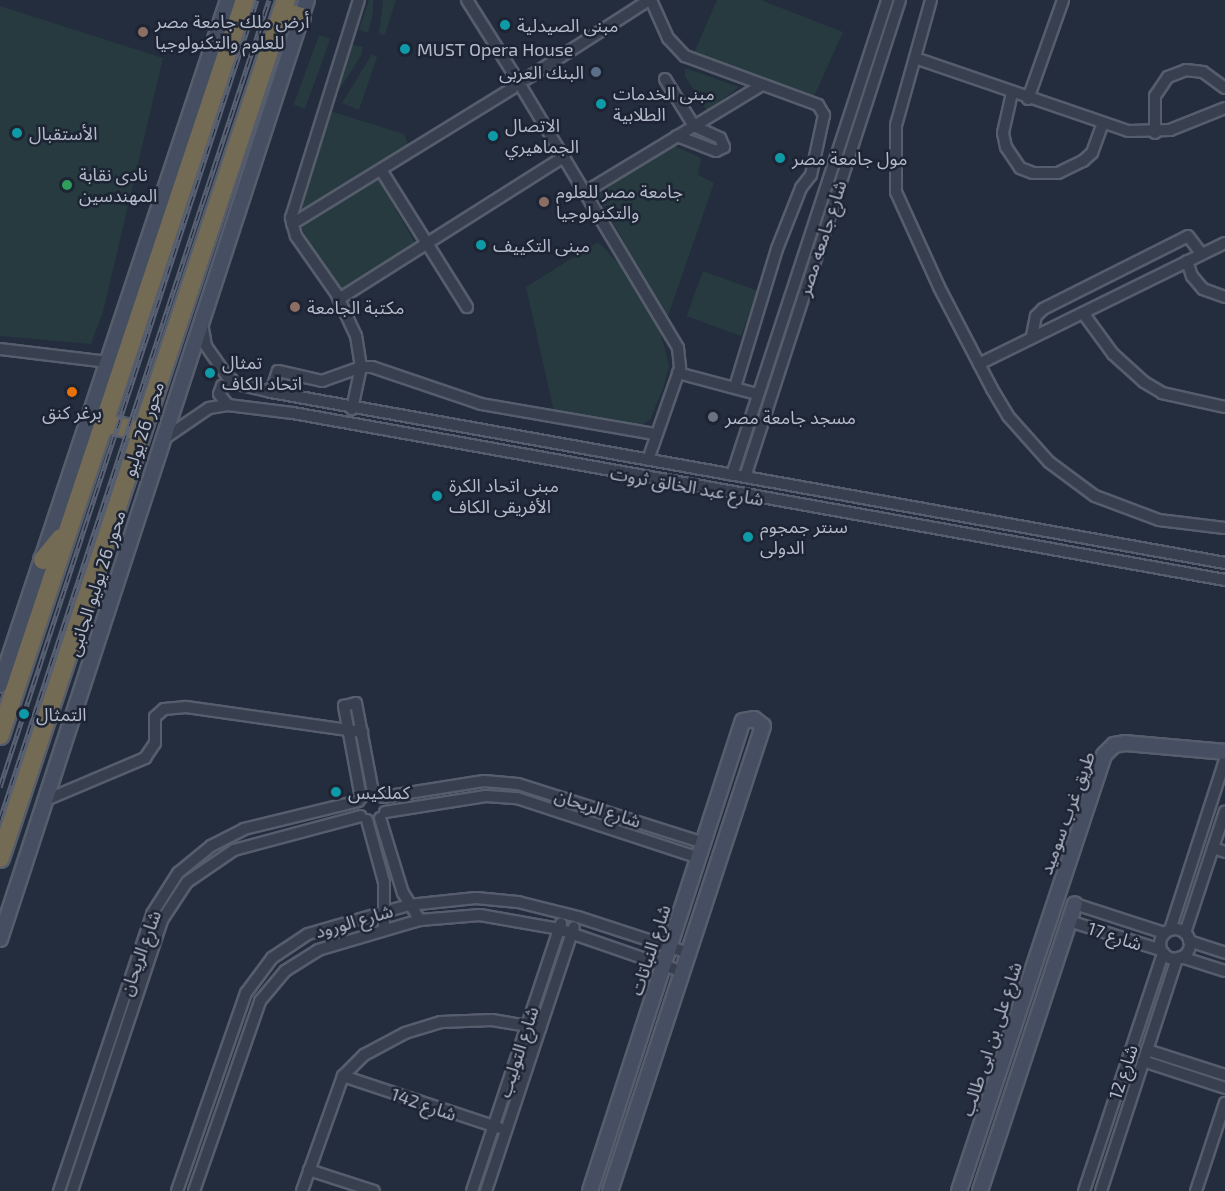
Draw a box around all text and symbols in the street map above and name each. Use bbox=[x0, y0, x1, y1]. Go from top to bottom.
place label: أرض ملك جامعة مصر للعلوم والتكنولوجيا bbox=[155, 11, 309, 54]
place label: مبنى الصيدلية bbox=[517, 14, 619, 36]
marker: مبنى الصيدلية bbox=[498, 18, 512, 32]
marker: أرض ملك جامعة مصر للعلوم والتكنولوجيا bbox=[136, 25, 150, 39]
place label: MUST Opera House bbox=[417, 38, 574, 60]
marker: MUST Opera House bbox=[398, 42, 412, 56]
place label: البنك العربى bbox=[499, 61, 584, 83]
marker: البنك العربى bbox=[589, 65, 603, 79]
place label: مبنى الخدمات الطلابية bbox=[613, 83, 715, 125]
marker: مبنى الخدمات الطلابية bbox=[594, 97, 608, 111]
place label: الاتصال الجماهيري bbox=[505, 115, 579, 158]
place label: الأستقبال bbox=[29, 122, 97, 144]
marker: الأستقبال bbox=[10, 126, 24, 140]
marker: الاتصال الجماهيري bbox=[486, 129, 500, 143]
place label: مول جامعة مصر bbox=[792, 147, 908, 169]
marker: مول جامعة مصر bbox=[773, 151, 787, 165]
place label: نادى نقابة المهندسين bbox=[79, 164, 157, 207]
marker: نادى نقابة المهندسين bbox=[60, 178, 74, 192]
street label: شارع جامعه مصر bbox=[793, 178, 851, 298]
place label: جامعة مصر للعلوم والتكنولوجيا bbox=[556, 181, 683, 224]
marker: جامعة مصر للعلوم والتكنولوجيا bbox=[537, 195, 551, 209]
place label: مبنى التكييف bbox=[493, 234, 590, 256]
marker: مبنى التكييف bbox=[474, 238, 488, 252]
place label: مكتبة الجامعة bbox=[307, 296, 404, 318]
marker: مكتبة الجامعة bbox=[288, 300, 302, 314]
place label: تمثال اتحاد الكاف bbox=[222, 352, 302, 394]
marker: تمثال اتحاد الكاف bbox=[203, 366, 217, 380]
street label: محور 26 يوليو bbox=[118, 379, 168, 479]
marker: برغر كنق bbox=[65, 385, 79, 399]
place label: برغر كنق bbox=[42, 401, 102, 423]
place label: مسجد جامعة مصر bbox=[725, 406, 856, 428]
marker: مسجد جامعة مصر bbox=[706, 410, 720, 424]
street label: شارع عبد الخالق ثروت bbox=[609, 462, 765, 510]
place label: مبنى اتحاد الكرة الأفريقى الكاف bbox=[449, 475, 559, 518]
marker: مبنى اتحاد الكرة الأفريقى الكاف bbox=[430, 489, 444, 503]
street label: محور 26 يوليو الجانبى bbox=[62, 507, 130, 659]
place label: سنتر جمجوم الدولى bbox=[760, 516, 848, 558]
marker: سنتر جمجوم الدولى bbox=[741, 530, 755, 544]
place label: التمثال bbox=[36, 703, 87, 725]
marker: التمثال bbox=[17, 707, 31, 721]
street label: طريق غرب سوميد bbox=[1035, 749, 1099, 877]
place label: كملكيس bbox=[348, 781, 410, 803]
street label: شارع الريحان bbox=[552, 784, 644, 832]
marker: كملكيس bbox=[329, 785, 343, 799]
street label: شارع الورود bbox=[313, 900, 395, 942]
street label: شارع النباتات bbox=[625, 902, 675, 998]
street label: شارع الريحان bbox=[115, 907, 165, 999]
street label: شارع 17 bbox=[1085, 917, 1145, 955]
street label: شارع على بن ابى طالب bbox=[956, 959, 1026, 1119]
street label: شارع التوليب bbox=[493, 1004, 543, 1100]
street label: شارع 12 bbox=[1104, 1042, 1142, 1102]
street label: شارع 142 bbox=[389, 1083, 459, 1125]

